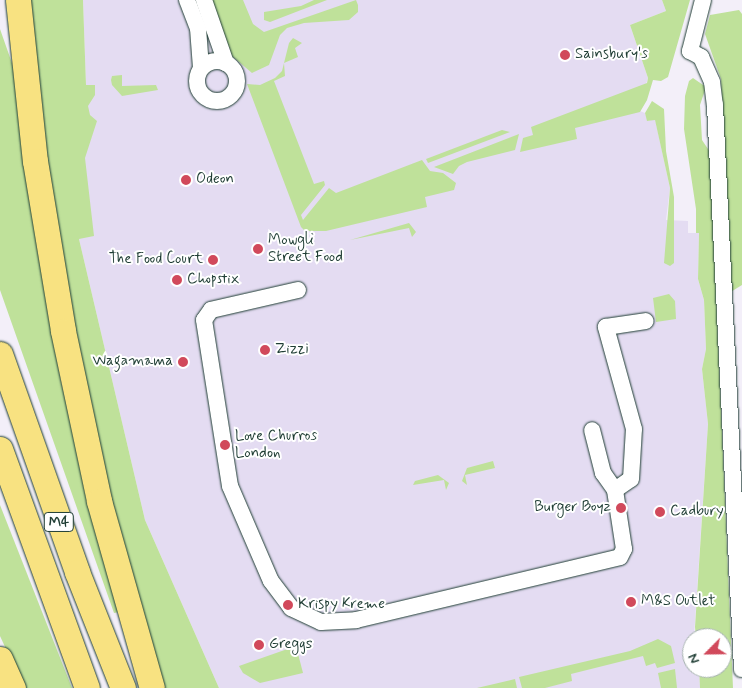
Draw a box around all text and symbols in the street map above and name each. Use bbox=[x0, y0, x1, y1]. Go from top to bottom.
place label: Sainsbury's bbox=[575, 46, 648, 64]
marker: Sainsbury's bbox=[559, 49, 571, 61]
place label: Odeon bbox=[196, 171, 234, 189]
marker: Odeon bbox=[180, 174, 192, 186]
place label: Mowgli Street Food bbox=[268, 231, 343, 266]
marker: Mowgli Street Food bbox=[252, 243, 264, 255]
place label: The Food Court bbox=[109, 251, 203, 269]
marker: The Food Court bbox=[207, 254, 219, 266]
place label: Chopstix bbox=[187, 271, 239, 289]
marker: Chopstix bbox=[171, 274, 183, 286]
place label: Zizzi bbox=[275, 341, 309, 359]
marker: Zizzi bbox=[259, 344, 271, 356]
place label: Wagamama bbox=[92, 353, 173, 371]
marker: Wagamama bbox=[177, 356, 189, 368]
place label: Love Churros London bbox=[235, 427, 319, 462]
marker: Love Churros London bbox=[219, 439, 231, 451]
place label: Burger Boyz bbox=[532, 499, 611, 517]
marker: Burger Boyz bbox=[615, 502, 627, 514]
place label: Cadbury bbox=[670, 503, 724, 521]
marker: Cadbury bbox=[654, 506, 666, 518]
road number: M4 bbox=[43, 511, 75, 534]
place label: M&S Outlet bbox=[641, 593, 715, 611]
place label: Krispy Kreme bbox=[298, 596, 388, 614]
marker: M&S Outlet bbox=[625, 596, 637, 608]
marker: Krispy Kreme bbox=[282, 599, 294, 611]
north arrow bbox=[682, 628, 732, 678]
place label: Greggs bbox=[269, 636, 312, 654]
marker: Greggs bbox=[253, 639, 265, 651]
text: N bbox=[684, 651, 704, 666]

